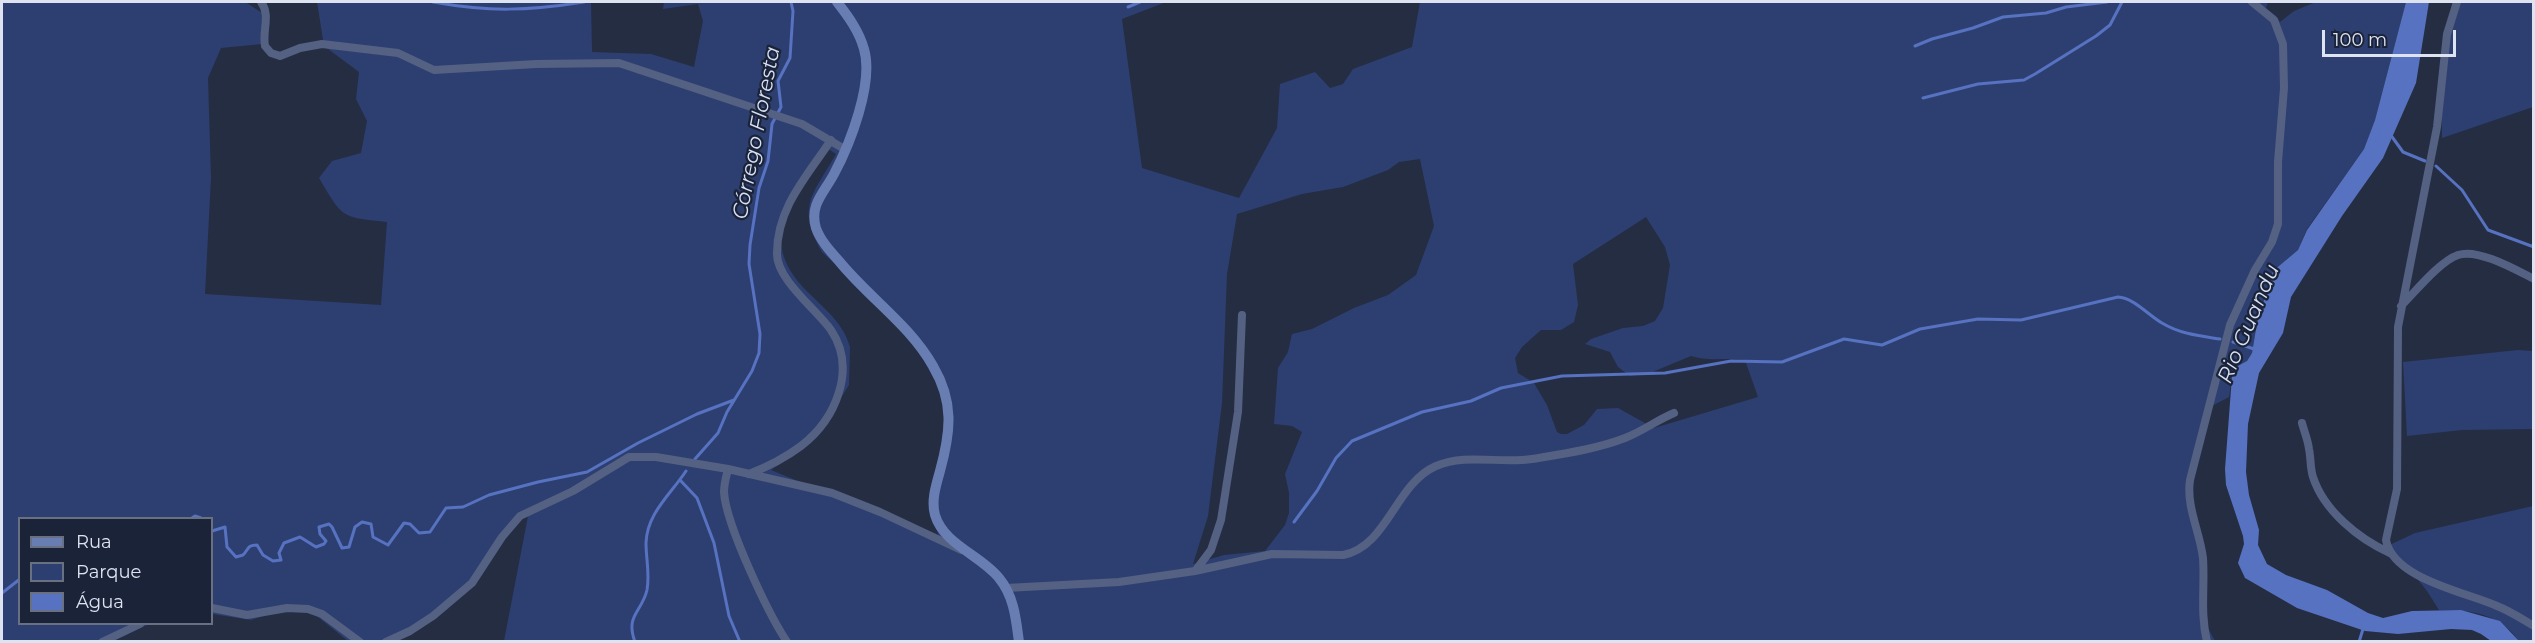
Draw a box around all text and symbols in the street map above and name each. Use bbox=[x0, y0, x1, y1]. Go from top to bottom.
scale bar bbox=[2325, 18, 2458, 56]
text: 100 m bbox=[2333, 29, 2387, 51]
water label: Córrego Floresta bbox=[728, 44, 786, 222]
water label: Rio Guandu bbox=[2213, 261, 2285, 387]
legend bbox=[18, 517, 213, 625]
text: Rua bbox=[76, 531, 112, 553]
text: Parque bbox=[76, 561, 141, 583]
text: Água bbox=[76, 591, 124, 613]

